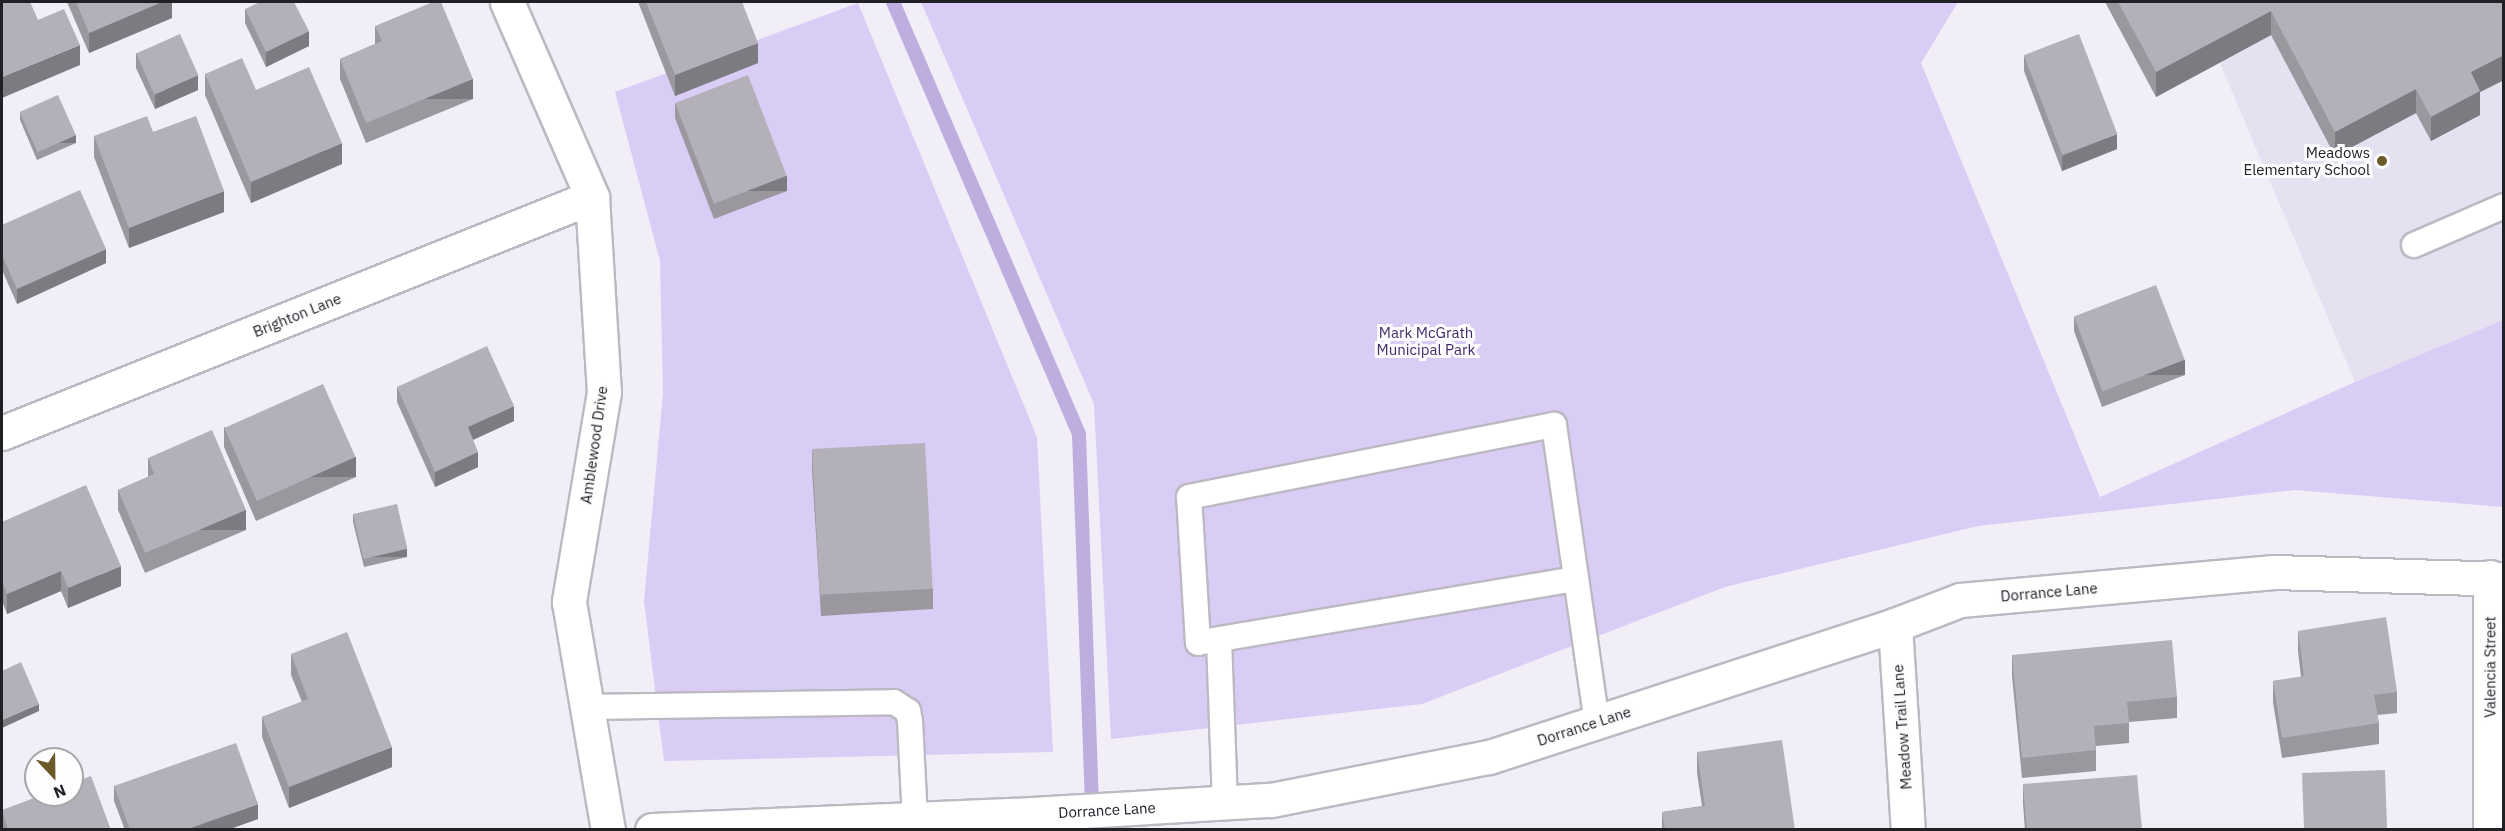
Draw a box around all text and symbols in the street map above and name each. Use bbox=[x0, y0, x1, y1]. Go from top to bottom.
place label: Meadows Elementary School bbox=[2243, 143, 2370, 178]
marker: Meadows Elementary School bbox=[2375, 154, 2389, 168]
street label: Brighton Lane bbox=[250, 289, 344, 341]
park label: Mark McGrath Municipal Park bbox=[1377, 323, 1475, 358]
street label: Amblewood Drive bbox=[577, 385, 611, 505]
street label: Dorrance Lane bbox=[2000, 579, 2098, 605]
street label: Valencia Street bbox=[2481, 616, 2499, 718]
street label: Meadow Trail Lane bbox=[1889, 664, 1915, 790]
street label: Dorrance Lane bbox=[1535, 702, 1633, 750]
north arrow bbox=[24, 747, 84, 807]
text: N bbox=[51, 780, 69, 803]
street label: Dorrance Lane bbox=[1058, 798, 1156, 822]

